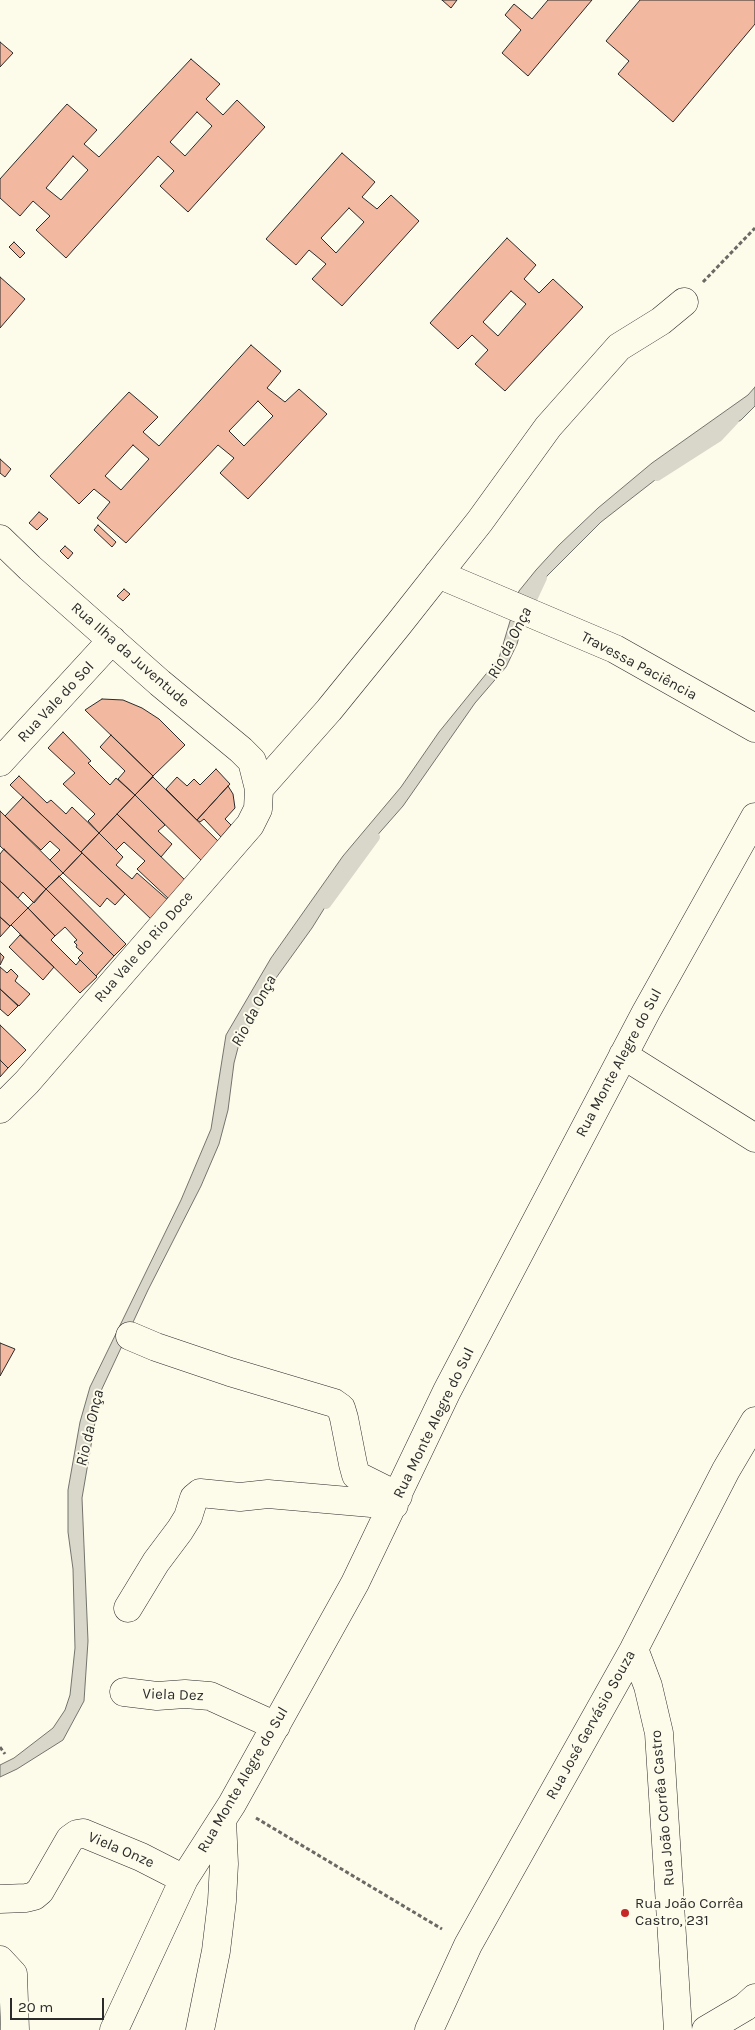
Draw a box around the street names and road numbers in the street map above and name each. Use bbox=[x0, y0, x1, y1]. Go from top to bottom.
street label: Rua Ilha da Juventude bbox=[67, 599, 193, 711]
street label: Travessa Paciência bbox=[578, 628, 700, 704]
street label: Rua Vale do Sol bbox=[14, 658, 98, 746]
street label: Rua Vale do Rio Doce bbox=[91, 888, 197, 1006]
street label: Rua Monte Alegre do Sul bbox=[572, 986, 666, 1140]
street label: Rua Monte Alegre do Sul bbox=[390, 1345, 478, 1501]
street label: Rua José Gervásio Souza bbox=[542, 1647, 640, 1803]
street label: Viela Dez bbox=[142, 1685, 204, 1705]
street label: Rua Monte Alegre do Sul bbox=[194, 1704, 292, 1856]
street label: Rua João Corrêa Castro bbox=[647, 1729, 679, 1887]
street label: Viela Onze bbox=[85, 1828, 157, 1872]

